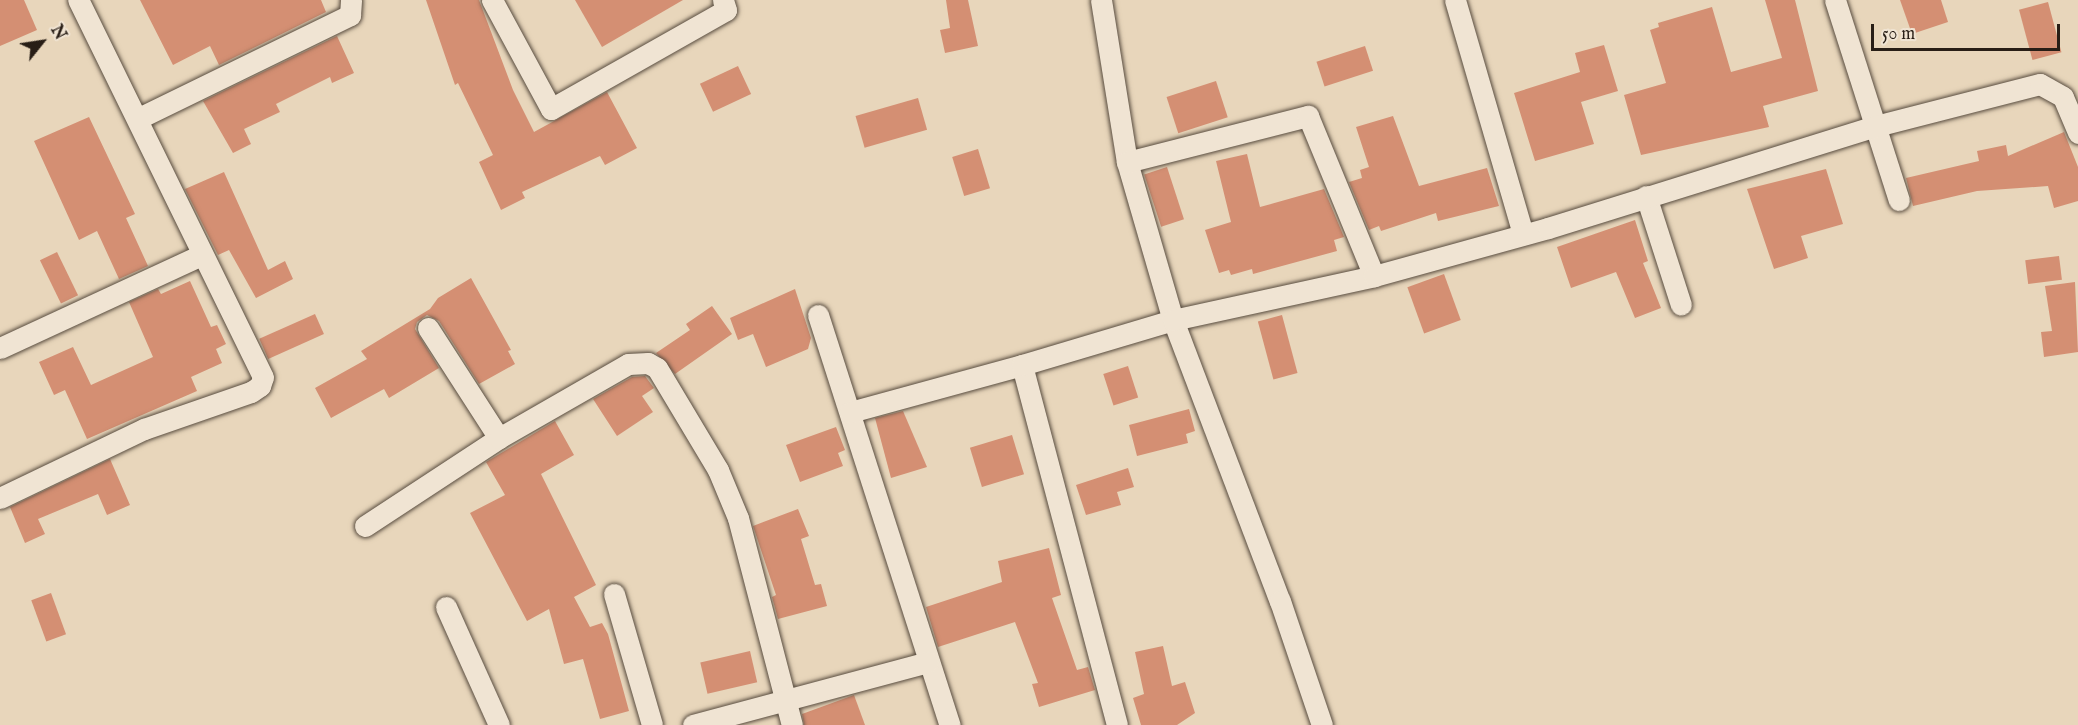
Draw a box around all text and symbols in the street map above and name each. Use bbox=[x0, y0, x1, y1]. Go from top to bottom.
north arrow bbox=[12, 12, 72, 72]
scale bar bbox=[1874, 12, 2063, 50]
text: N bbox=[45, 22, 70, 44]
text: 50 m bbox=[1882, 23, 1915, 46]

